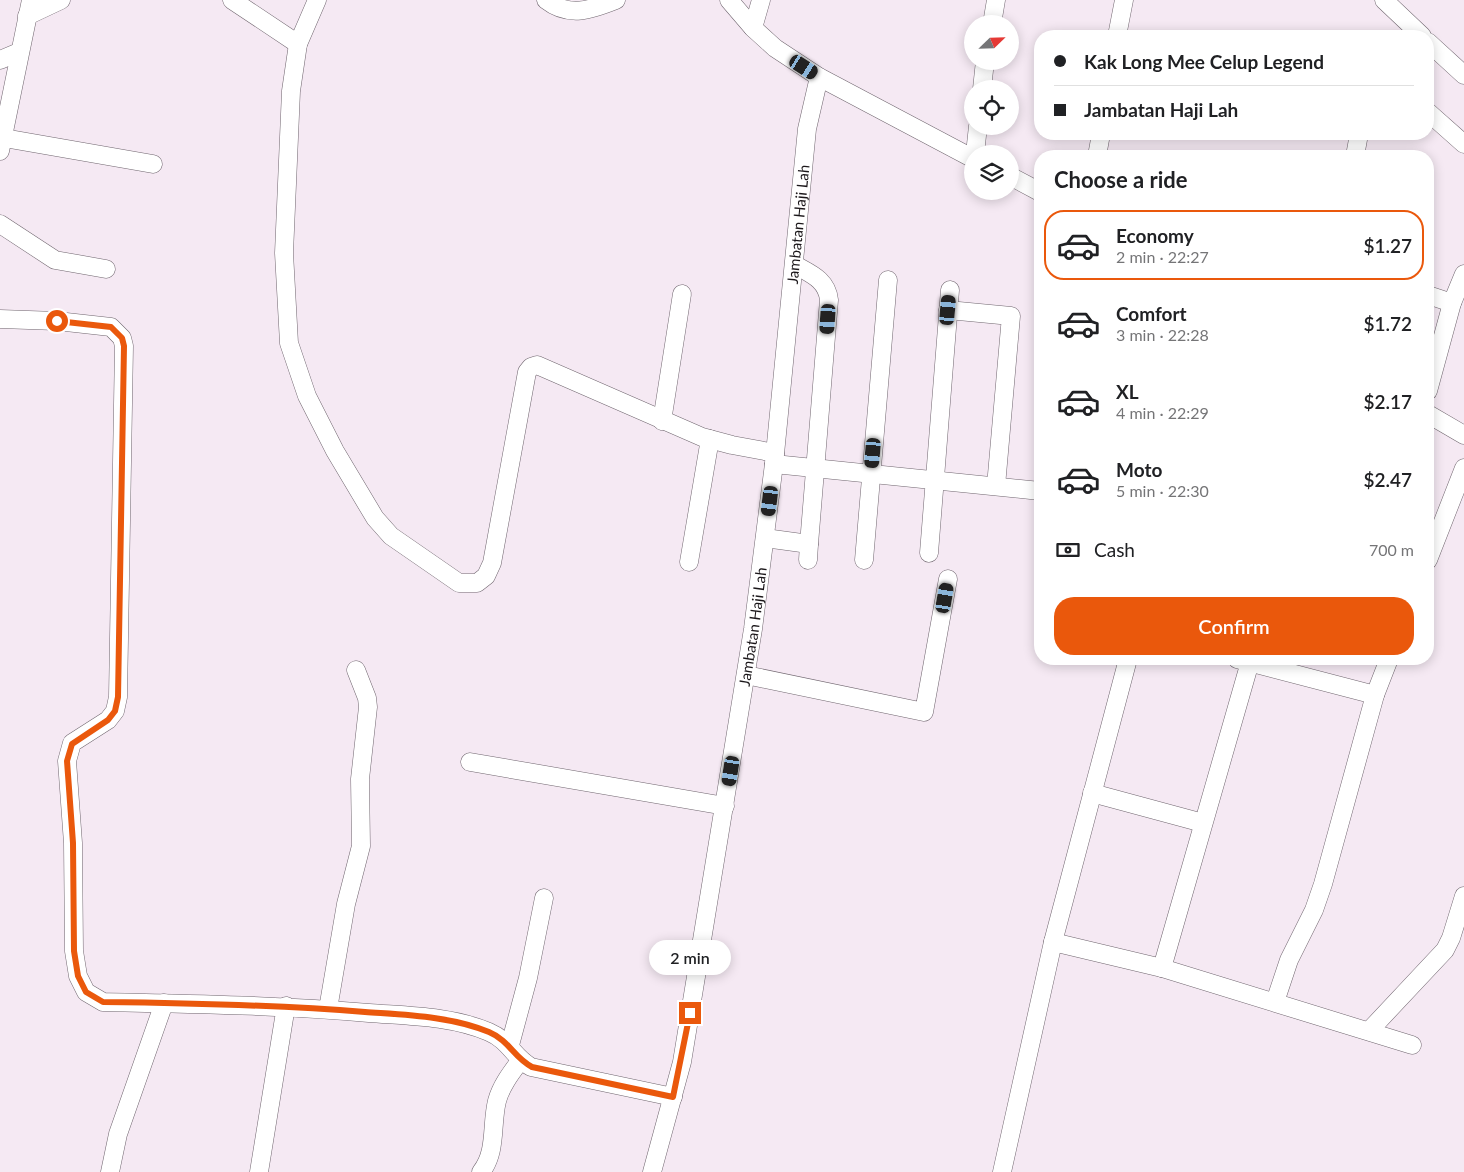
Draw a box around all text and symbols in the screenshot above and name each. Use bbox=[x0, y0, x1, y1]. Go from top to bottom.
north arrow bbox=[964, 15, 1019, 70]
map controls bbox=[964, 15, 1019, 200]
text: Kak Long Mee Celup Legend bbox=[1084, 50, 1324, 73]
car bbox=[787, 53, 820, 81]
button: locate bbox=[964, 80, 1019, 135]
text: Jambatan Haji Lah bbox=[1084, 98, 1238, 121]
button: layers bbox=[964, 145, 1019, 200]
street label: Jambatan Haji Lah bbox=[783, 164, 812, 285]
text: Choose a ride bbox=[1054, 166, 1188, 193]
icon: car bbox=[1056, 223, 1101, 268]
text: Economy bbox=[1116, 224, 1194, 247]
text: $1.27 bbox=[1363, 234, 1412, 257]
text: 2 min · 22:27 bbox=[1116, 247, 1209, 266]
car bbox=[939, 294, 956, 326]
icon: car bbox=[1056, 301, 1101, 346]
text: Comfort bbox=[1116, 302, 1187, 325]
car bbox=[819, 304, 836, 334]
route start bbox=[46, 310, 68, 332]
text: $1.72 bbox=[1363, 312, 1412, 335]
text: 3 min · 22:28 bbox=[1116, 325, 1209, 344]
icon: car bbox=[1056, 379, 1101, 424]
text: XL bbox=[1116, 380, 1139, 403]
text: $2.17 bbox=[1363, 390, 1412, 413]
text: 4 min · 22:29 bbox=[1116, 403, 1209, 422]
car bbox=[864, 437, 881, 469]
icon: car bbox=[1056, 457, 1101, 502]
text: Moto bbox=[1116, 458, 1162, 481]
text: $2.47 bbox=[1363, 468, 1412, 491]
text: 5 min · 22:30 bbox=[1116, 481, 1209, 500]
car bbox=[760, 485, 779, 517]
icon: cash bbox=[1054, 536, 1082, 564]
text: Cash bbox=[1094, 538, 1135, 561]
text: 700 m bbox=[1369, 540, 1414, 559]
street label: Jambatan Haji Lah bbox=[735, 566, 770, 688]
car bbox=[935, 582, 954, 614]
button: Confirm bbox=[1054, 597, 1414, 655]
car bbox=[721, 755, 740, 787]
callout: 2 min bbox=[649, 940, 731, 976]
text: 2 min bbox=[670, 948, 710, 967]
route end bbox=[679, 1002, 701, 1024]

